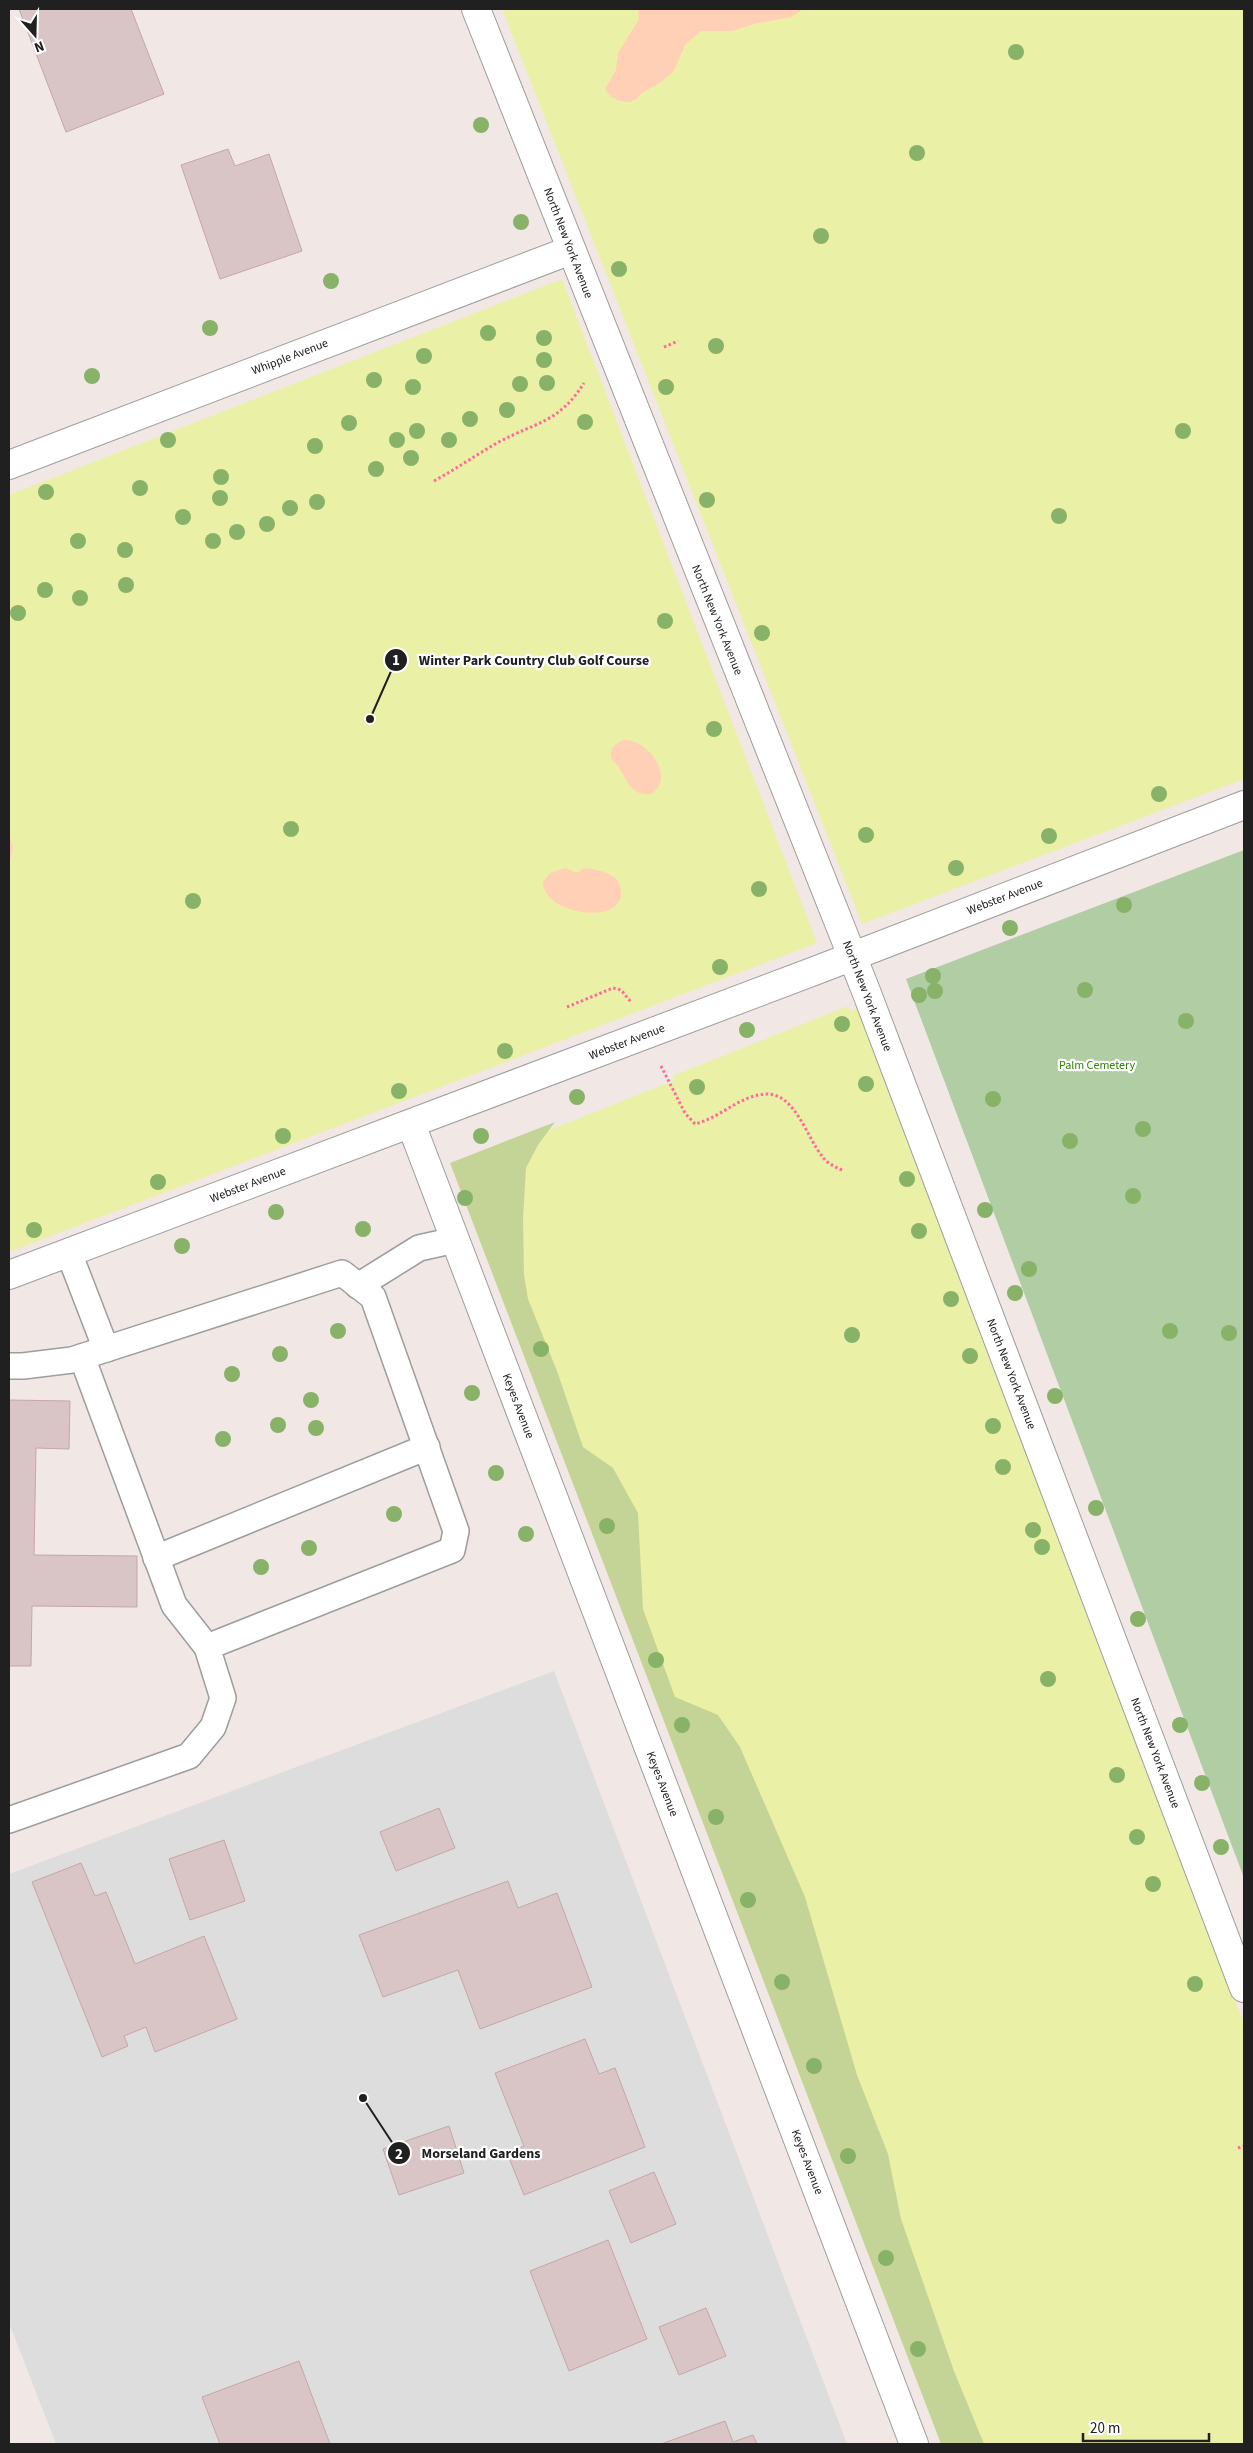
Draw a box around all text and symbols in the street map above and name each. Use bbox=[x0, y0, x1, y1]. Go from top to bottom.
north arrow bbox=[10, 10, 60, 60]
text: N bbox=[31, 35, 47, 57]
street label: North New York Avenue bbox=[539, 185, 597, 301]
street label: Whipple Avenue bbox=[249, 335, 331, 379]
street label: North New York Avenue bbox=[687, 562, 747, 678]
callout: Winter Park Country Club Golf Course bbox=[384, 645, 659, 674]
text: 1 bbox=[392, 650, 400, 671]
text: Winter Park Country Club Golf Course bbox=[419, 651, 649, 671]
street label: Webster Avenue bbox=[965, 875, 1046, 919]
street label: North New York Avenue bbox=[838, 938, 896, 1054]
street label: Webster Avenue bbox=[587, 1020, 668, 1064]
park label: Palm Cemetery bbox=[1059, 1057, 1136, 1074]
street label: Webster Avenue bbox=[208, 1163, 289, 1207]
street label: North New York Avenue bbox=[982, 1316, 1040, 1432]
street label: Keyes Avenue bbox=[498, 1371, 538, 1441]
street label: North New York Avenue bbox=[1126, 1695, 1184, 1811]
street label: Keyes Avenue bbox=[642, 1749, 682, 1819]
street label: Keyes Avenue bbox=[787, 2127, 827, 2197]
callout: Morseland Gardens bbox=[387, 2139, 551, 2168]
text: 2 bbox=[395, 2144, 403, 2165]
text: Morseland Gardens bbox=[422, 2144, 540, 2164]
scale bar bbox=[1083, 2410, 1209, 2442]
text: 20 m bbox=[1090, 2418, 1120, 2439]

